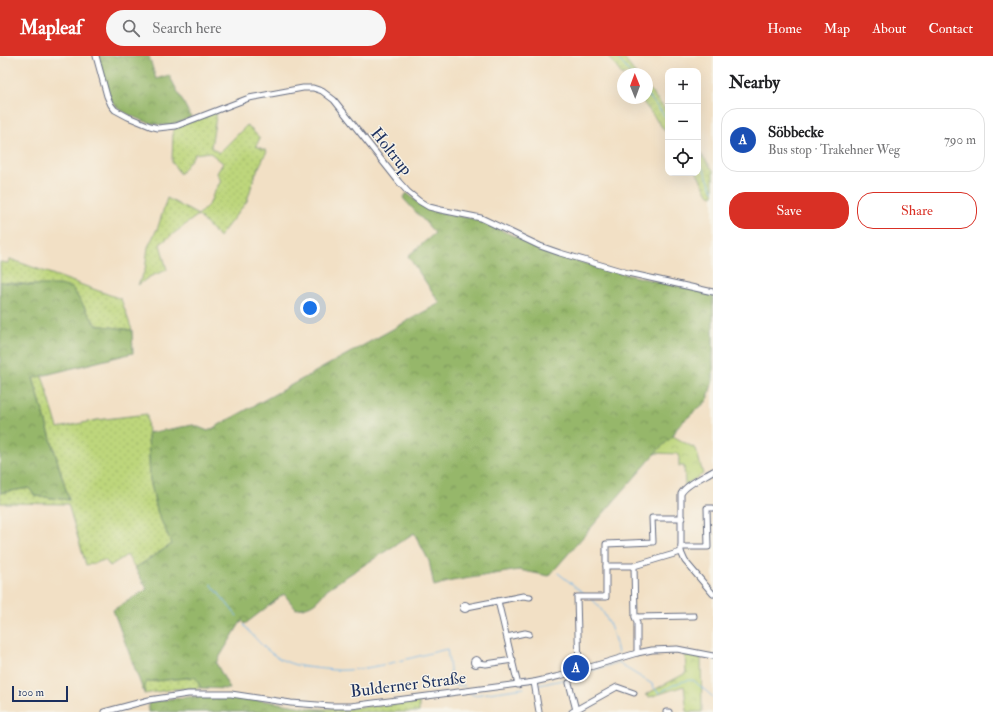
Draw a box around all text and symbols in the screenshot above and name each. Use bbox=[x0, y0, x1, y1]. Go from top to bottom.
search box bbox=[106, 10, 386, 46]
text: Mapleaf bbox=[20, 16, 82, 40]
icon: search bbox=[120, 17, 142, 39]
text: Search here bbox=[152, 19, 222, 38]
text: Home bbox=[767, 20, 802, 37]
text: Map bbox=[824, 20, 850, 37]
text: About bbox=[872, 20, 906, 37]
text: Contact bbox=[928, 20, 973, 37]
north arrow bbox=[617, 68, 653, 104]
map controls bbox=[665, 68, 701, 176]
button: + bbox=[665, 68, 701, 104]
text: Nearby bbox=[729, 72, 780, 93]
button: − bbox=[665, 104, 701, 140]
street label: Holtrup bbox=[365, 123, 417, 180]
text: Söbbecke bbox=[768, 123, 824, 142]
text: A bbox=[739, 132, 747, 148]
text: 790 m bbox=[944, 132, 976, 148]
button: locate bbox=[665, 140, 701, 176]
text: Bus stop · Trakehner Weg bbox=[768, 142, 900, 158]
button: Save bbox=[729, 192, 849, 229]
button: Share bbox=[857, 192, 977, 229]
your location bbox=[300, 298, 320, 318]
pin: A bbox=[563, 653, 589, 683]
street label: Bulderner Straße bbox=[349, 667, 467, 702]
scale bar bbox=[12, 684, 68, 703]
text: 100 m bbox=[18, 686, 44, 699]

